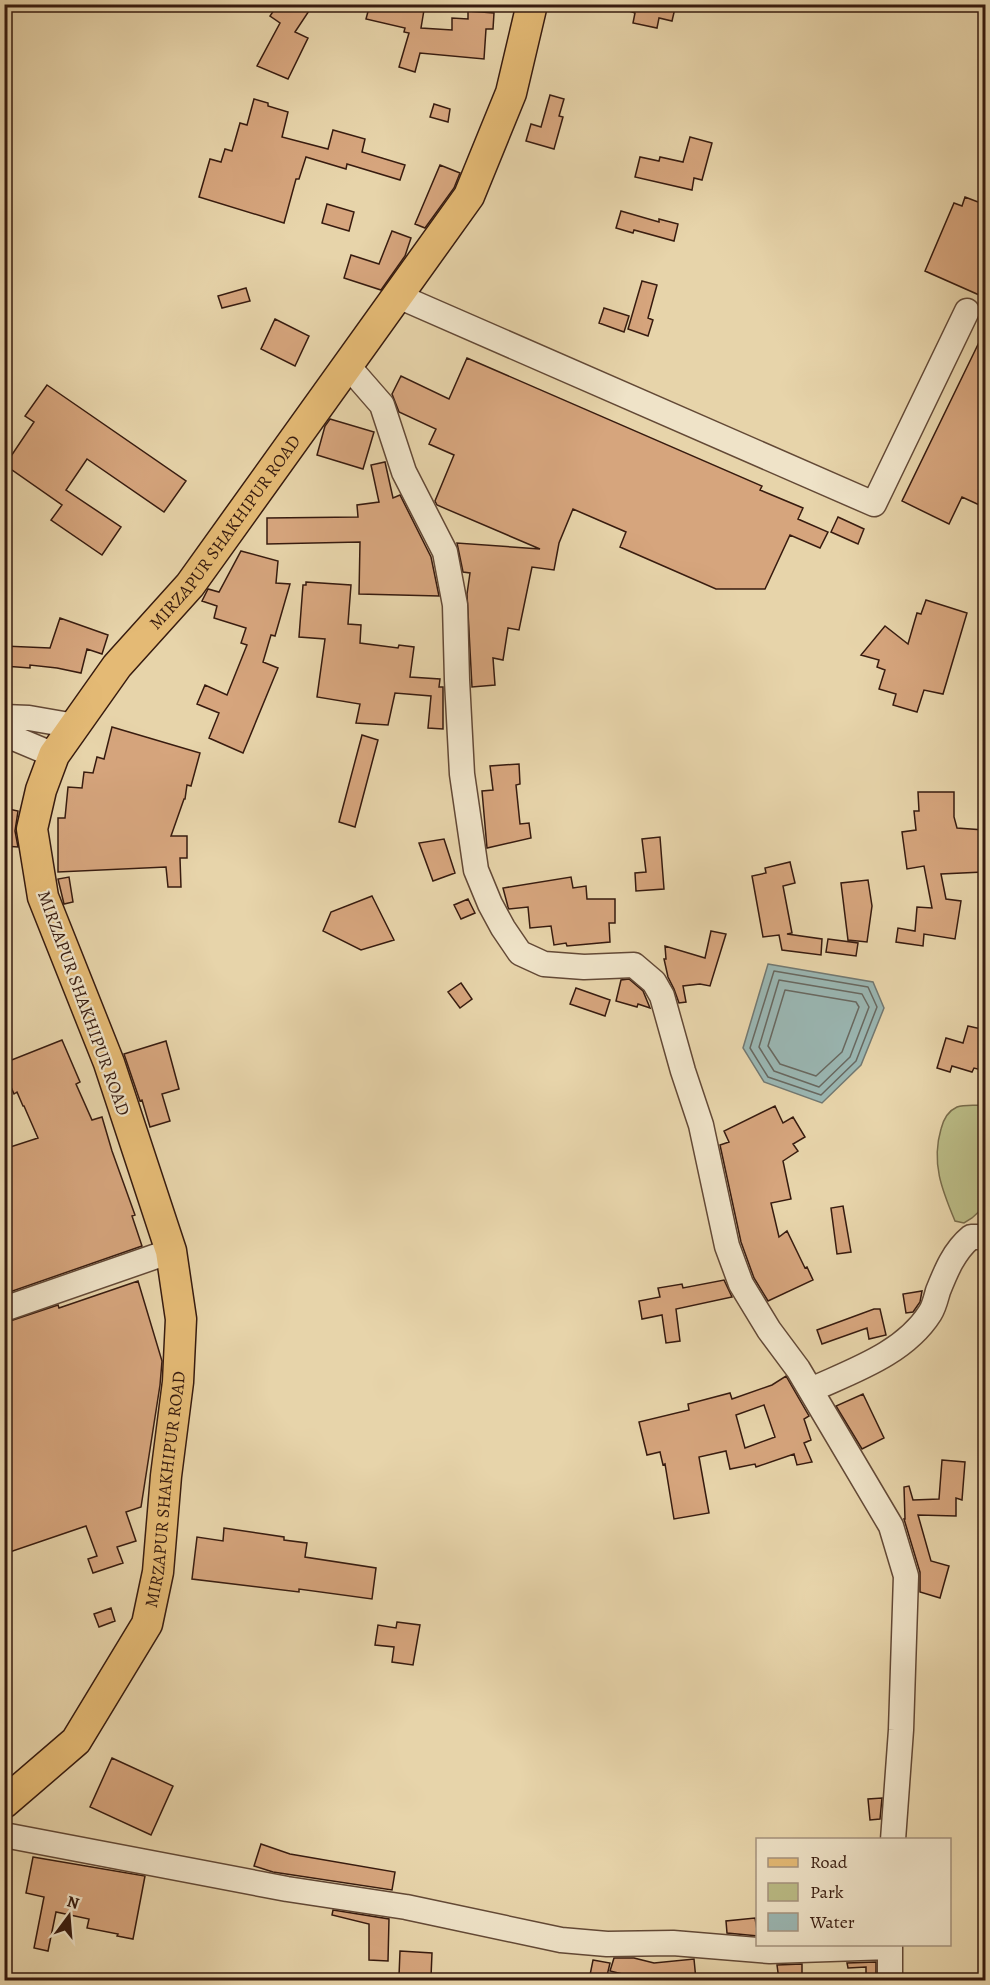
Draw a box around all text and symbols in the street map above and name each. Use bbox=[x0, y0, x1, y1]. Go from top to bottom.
street label: MIRZAPUR SHAKHIPUR ROAD bbox=[144, 430, 306, 635]
street label: MIRZAPUR SHAKHIPUR ROAD bbox=[32, 887, 136, 1119]
street label: MIRZAPUR SHAKHIPUR ROAD bbox=[139, 1370, 191, 1610]
legend bbox=[756, 1838, 951, 1946]
text: Road bbox=[810, 1850, 848, 1874]
text: Park bbox=[810, 1880, 844, 1904]
north arrow bbox=[39, 1886, 99, 1946]
text: N bbox=[64, 1890, 82, 1915]
text: Water bbox=[809, 1910, 855, 1934]

